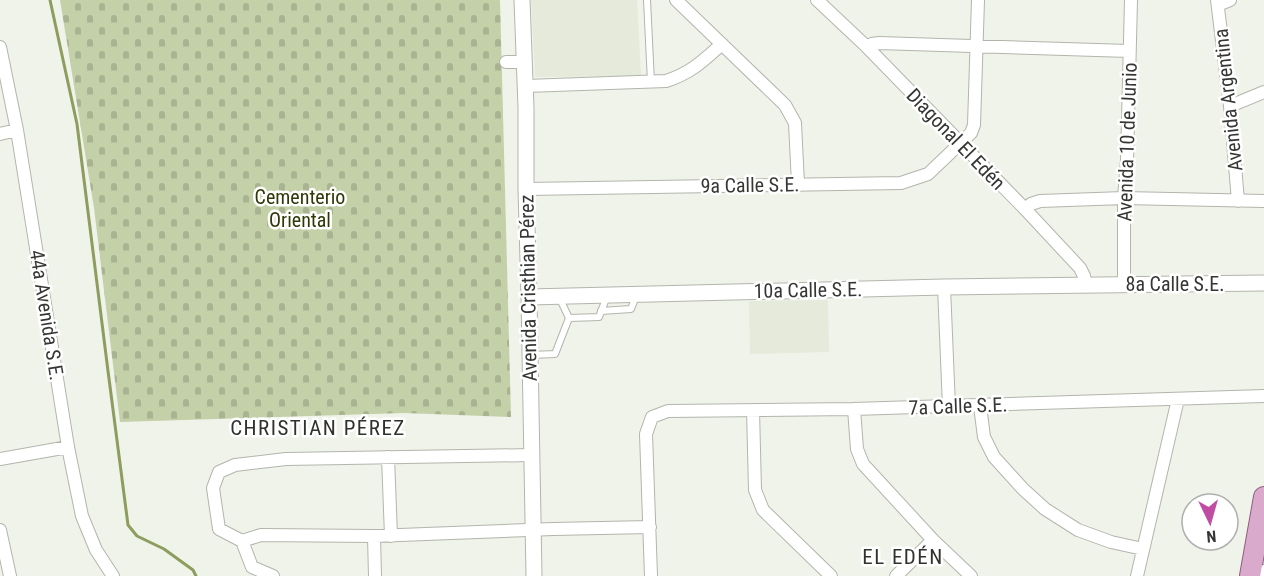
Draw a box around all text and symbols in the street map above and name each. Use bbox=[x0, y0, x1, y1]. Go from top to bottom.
street label: Avenida Argentina bbox=[1209, 27, 1247, 173]
street label: Avenida 10 de Junio bbox=[1112, 62, 1142, 222]
street label: Diagonal El Edén bbox=[902, 83, 1010, 195]
street label: 9a Calle S.E. bbox=[700, 172, 800, 198]
park label: Cementerio Oriental bbox=[255, 185, 345, 232]
street label: Avenida Cristhian Pérez bbox=[514, 194, 542, 382]
street label: 44a Avenida S.E. bbox=[25, 248, 69, 382]
street label: 8a Calle S.E. bbox=[1126, 272, 1224, 296]
street label: 10a Calle S.E. bbox=[753, 277, 863, 303]
street label: 7a Calle S.E. bbox=[908, 392, 1008, 420]
district label: CHRISTIAN PÉREZ bbox=[230, 416, 406, 440]
north arrow bbox=[1180, 492, 1240, 552]
text: N bbox=[1206, 527, 1217, 546]
district label: EL EDÉN bbox=[862, 545, 944, 569]

